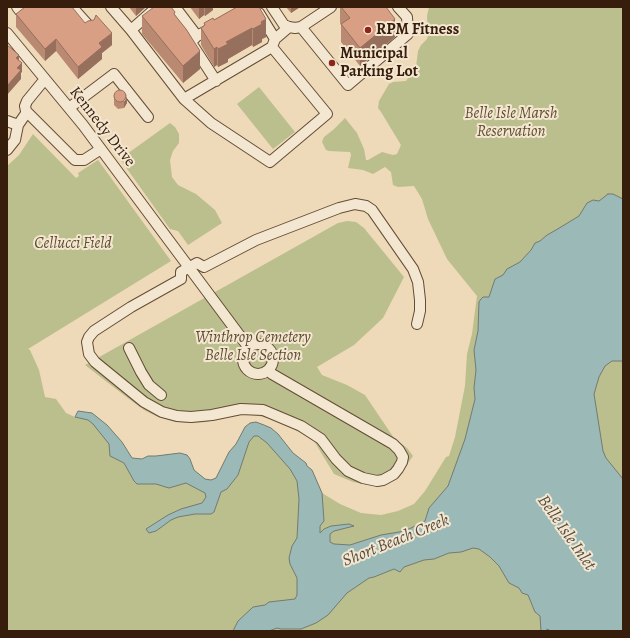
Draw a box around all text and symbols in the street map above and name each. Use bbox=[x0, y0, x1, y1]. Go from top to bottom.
place label: RPM Fitness bbox=[376, 20, 459, 40]
marker: RPM Fitness bbox=[363, 25, 373, 35]
place label: Municipal Parking Lot bbox=[340, 44, 418, 82]
marker: Municipal Parking Lot bbox=[327, 58, 337, 68]
street label: Kennedy Drive bbox=[65, 83, 139, 171]
park label: Belle Isle Marsh Reservation bbox=[464, 104, 558, 142]
park label: Cellucci Field bbox=[34, 234, 112, 254]
park label: Winthrop Cemetery Belle Isle Section bbox=[195, 328, 311, 366]
water label: Belle Isle Inlet bbox=[533, 492, 599, 574]
water label: Short Beach Creek bbox=[340, 510, 452, 572]

